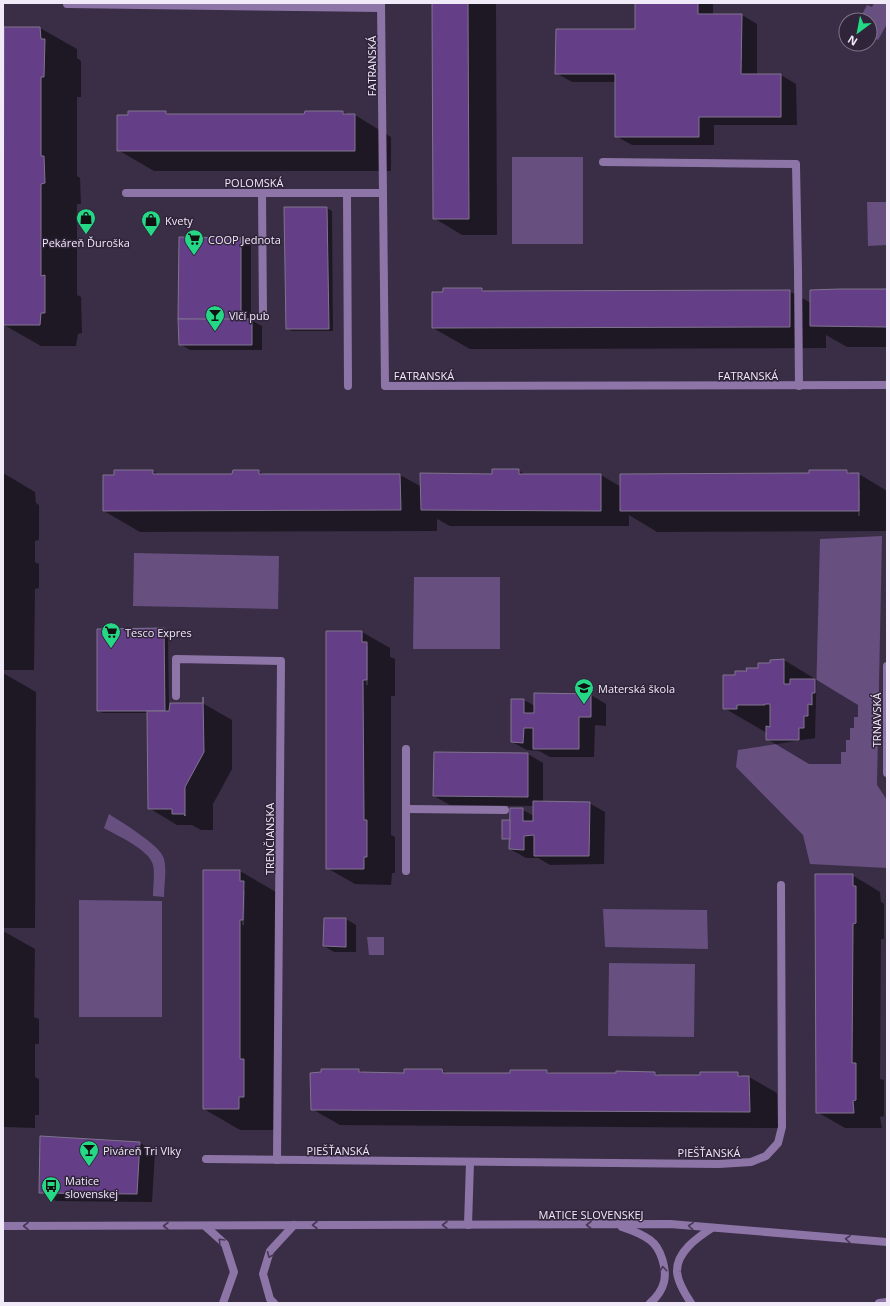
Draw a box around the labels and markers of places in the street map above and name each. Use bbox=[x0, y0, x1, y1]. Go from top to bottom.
shop icon: Pekáreň Ďuroška bbox=[75, 207, 97, 235]
shop icon: Kvety bbox=[140, 209, 162, 237]
place label: Kvety bbox=[165, 213, 193, 228]
supermarket icon: COOP Jednota bbox=[183, 228, 205, 256]
place label: COOP Jednota bbox=[208, 232, 281, 247]
place label: Pekáreň Ďuroška bbox=[42, 235, 130, 250]
bar icon: Vlčí pub bbox=[204, 304, 226, 332]
place label: Vlčí pub bbox=[229, 308, 270, 323]
supermarket icon: Tesco Expres bbox=[100, 621, 122, 649]
place label: Tesco Expres bbox=[125, 625, 192, 640]
school or university icon: Materská škola bbox=[573, 677, 595, 705]
place label: Materská škola bbox=[598, 681, 675, 696]
bar icon: Piváreň Tri Vlky bbox=[78, 1139, 100, 1167]
place label: Piváreň Tri Vlky bbox=[103, 1143, 182, 1158]
place label: Matice slovenskej bbox=[65, 1173, 118, 1201]
bus stop icon: Matice slovenskej bbox=[40, 1175, 62, 1203]

